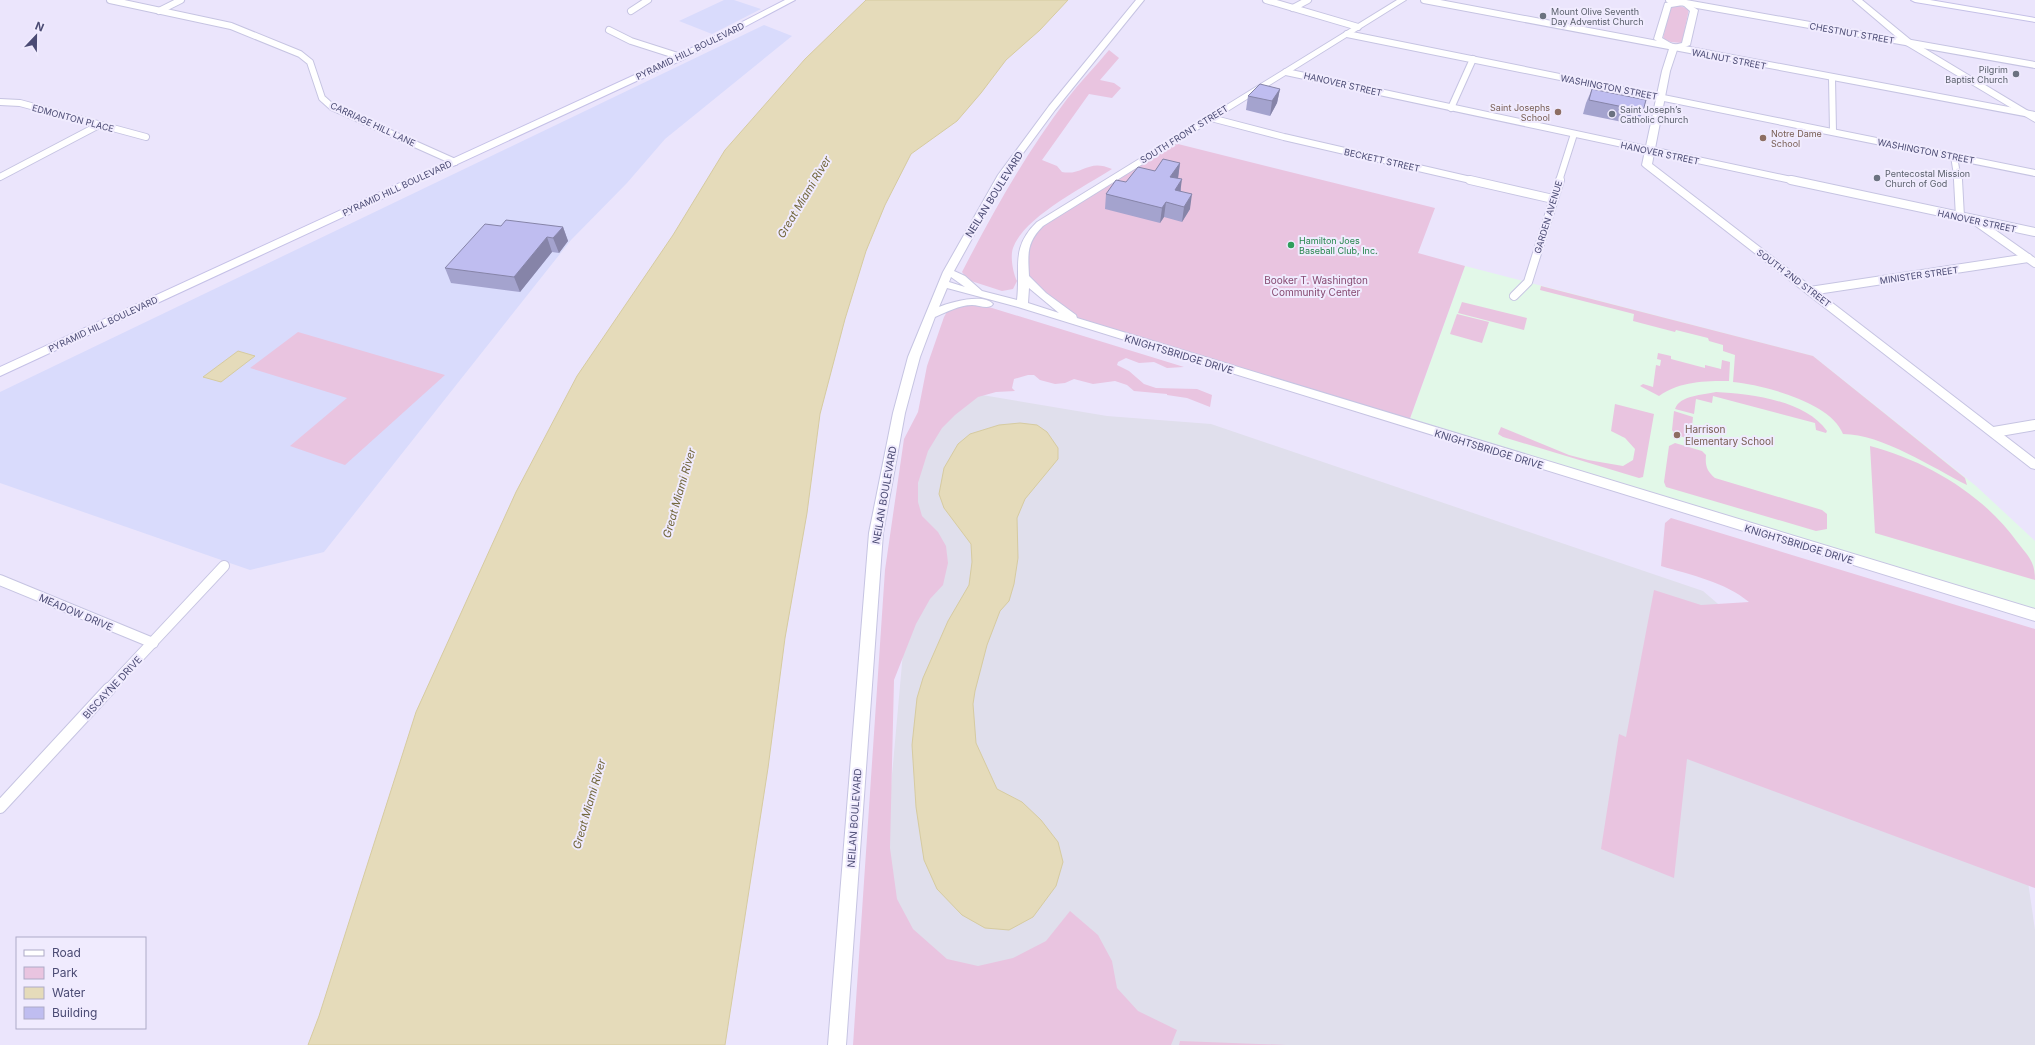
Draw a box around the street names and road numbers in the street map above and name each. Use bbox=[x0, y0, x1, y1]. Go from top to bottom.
street label: PYRAMID HILL BOULEVARD bbox=[634, 20, 746, 82]
street label: CHESTNUT STREET bbox=[1809, 20, 1896, 46]
street label: WALNUT STREET bbox=[1691, 46, 1767, 72]
street label: HANOVER STREET bbox=[1303, 70, 1383, 98]
street label: WASHINGTON STREET bbox=[1560, 72, 1659, 102]
street label: CARRIAGE HILL LANE bbox=[329, 99, 417, 149]
street label: EDMONTON PLACE bbox=[31, 102, 115, 134]
street label: SOUTH FRONT STREET bbox=[1138, 102, 1230, 166]
street label: WASHINGTON STREET bbox=[1877, 136, 1976, 166]
street label: HANOVER STREET bbox=[1620, 139, 1701, 167]
street label: BECKETT STREET bbox=[1343, 146, 1421, 174]
street label: NEILAN BOULEVARD bbox=[963, 149, 1025, 239]
street label: PYRAMID HILL BOULEVARD bbox=[341, 158, 453, 218]
street label: GARDEN AVENUE bbox=[1532, 179, 1564, 255]
street label: HANOVER STREET bbox=[1937, 207, 2018, 235]
street label: SOUTH 2ND STREET bbox=[1755, 247, 1833, 309]
street label: MINISTER STREET bbox=[1879, 264, 1959, 286]
street label: PYRAMID HILL BOULEVARD bbox=[47, 294, 159, 354]
street label: KNIGHTSBRIDGE DRIVE bbox=[1123, 332, 1235, 376]
street label: KNIGHTSBRIDGE DRIVE bbox=[1433, 427, 1545, 471]
street label: NEILAN BOULEVARD bbox=[869, 445, 899, 545]
street label: KNIGHTSBRIDGE DRIVE bbox=[1743, 522, 1855, 566]
street label: MEADOW DRIVE bbox=[37, 591, 115, 633]
street label: BISCAYNE DRIVE bbox=[80, 653, 144, 721]
street label: NEILAN BOULEVARD bbox=[845, 768, 863, 868]

